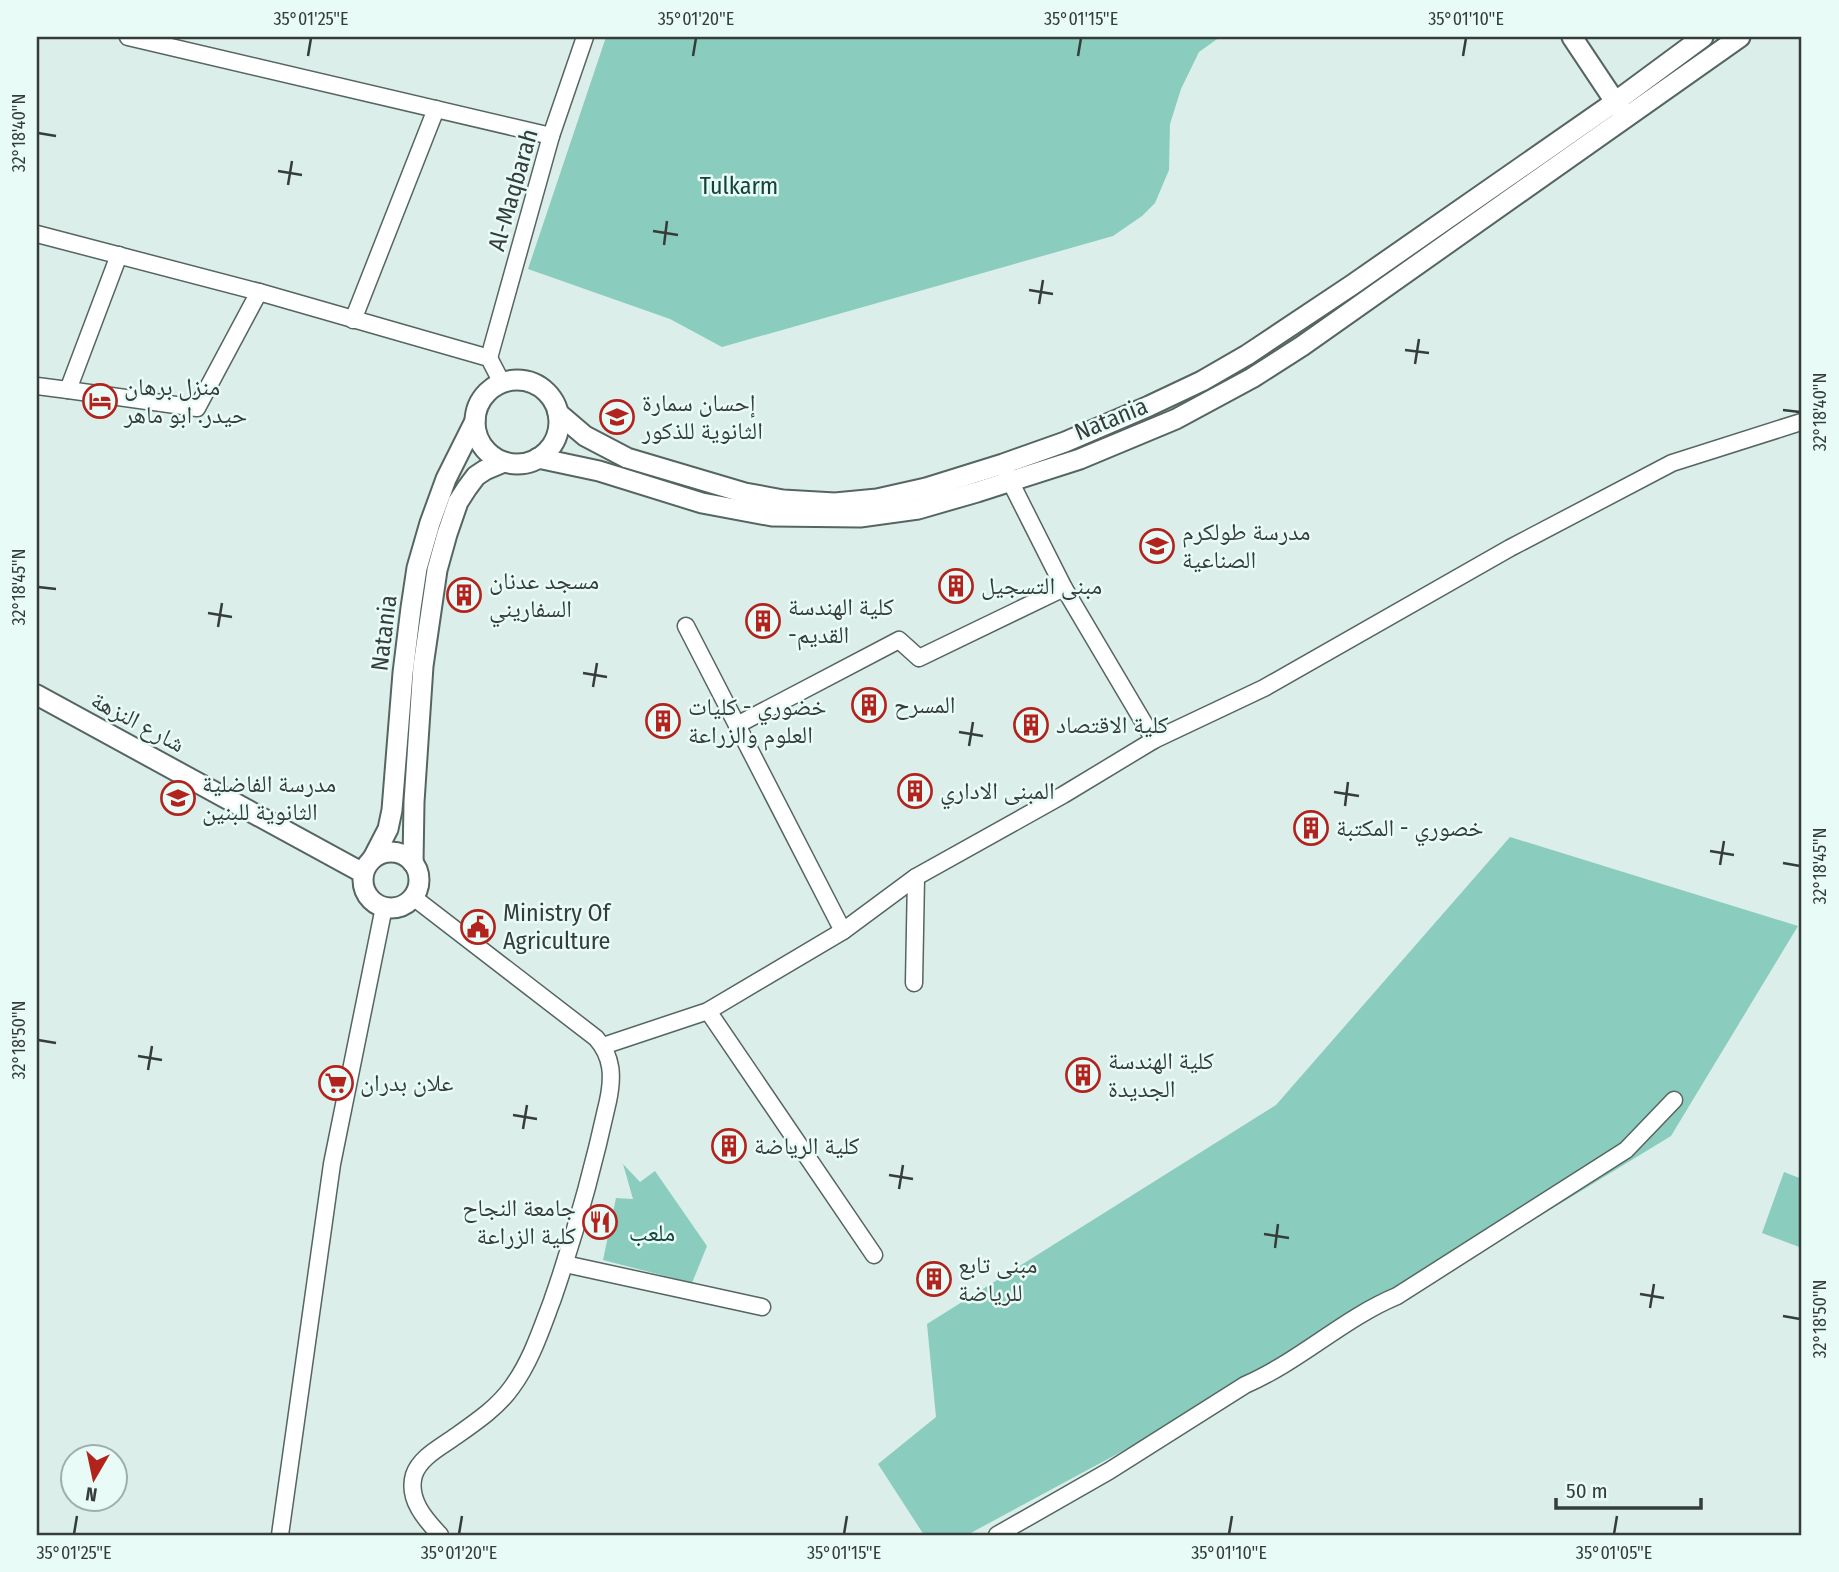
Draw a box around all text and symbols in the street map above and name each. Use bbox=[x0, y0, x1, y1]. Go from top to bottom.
text: 35°01'25"E bbox=[273, 8, 349, 30]
text: 35°01'20"E bbox=[658, 8, 734, 30]
text: 35°01'15"E bbox=[1044, 8, 1118, 30]
text: 35°01'10"E bbox=[1428, 8, 1504, 30]
text: 32°18'40"N bbox=[8, 94, 30, 172]
street label: Al-Maqbarah bbox=[482, 126, 544, 254]
park label: Tulkarm bbox=[700, 172, 778, 200]
place label: منزل برهان حيدر. ابو ماهر bbox=[123, 373, 247, 429]
text: 32°18'40"N bbox=[1809, 373, 1831, 451]
hotel icon: منزل برهان حيدر. ابو ماهر bbox=[81, 382, 119, 420]
place label: إحسان سمارة الثانوية للذكور bbox=[641, 389, 763, 445]
street label: Natania bbox=[1070, 392, 1152, 446]
school or university icon: إحسان سمارة الثانوية للذكور bbox=[598, 398, 636, 436]
place label: مدرسة طولكرم الصناعية bbox=[1182, 518, 1310, 574]
school or university icon: مدرسة طولكرم الصناعية bbox=[1138, 527, 1176, 565]
text: 32°18'45"N bbox=[8, 548, 30, 626]
place label: مسجد عدنان السفاريني bbox=[489, 567, 599, 628]
building icon: مبنى التسجيل bbox=[937, 567, 975, 605]
place label: مبنى التسجيل bbox=[981, 572, 1102, 600]
building icon: مسجد عدنان السفاريني bbox=[445, 576, 483, 614]
street label: Natania bbox=[365, 593, 403, 673]
place label: كلية الهندسة -القديم bbox=[788, 593, 894, 651]
building icon: كلية الهندسة -القديم bbox=[744, 602, 782, 640]
street label: شارع النزهة bbox=[86, 686, 190, 759]
building icon: المسرح bbox=[850, 686, 888, 724]
place label: المسرح bbox=[894, 691, 956, 720]
place label: خضوري - كليات العلوم والزراعة bbox=[688, 693, 826, 751]
building icon: خضوري - كليات العلوم والزراعة bbox=[644, 702, 682, 740]
building icon: كلية الاقتصاد bbox=[1012, 706, 1050, 744]
place label: كلية الاقتصاد bbox=[1056, 711, 1169, 739]
place label: مدرسة الفاضلية الثانوية للبنين bbox=[202, 770, 336, 826]
building icon: المبنى الاداري bbox=[896, 772, 934, 810]
place label: المبنى الاداري bbox=[940, 777, 1055, 810]
school or university icon: مدرسة الفاضلية الثانوية للبنين bbox=[159, 779, 197, 817]
building icon: خصوري - المكتبة bbox=[1292, 809, 1330, 847]
place label: خصوري - المكتبة bbox=[1336, 814, 1484, 847]
text: 32°18'45"N bbox=[1809, 827, 1831, 905]
place label: Ministry Of Agriculture bbox=[503, 899, 612, 955]
public building icon: Ministry Of Agriculture bbox=[459, 908, 497, 946]
text: 32°18'50"N bbox=[8, 1001, 30, 1079]
place label: كلية الهندسة الجديدة bbox=[1108, 1047, 1214, 1103]
building icon: كلية الهندسة الجديدة bbox=[1064, 1056, 1102, 1094]
supermarket icon: علان بدران bbox=[317, 1064, 355, 1102]
place label: علان بدران bbox=[360, 1069, 453, 1097]
building icon: كلية الرياضة bbox=[710, 1127, 748, 1165]
place label: كلية الرياضة bbox=[754, 1132, 860, 1160]
place label: جامعة النجاح كلية الزراعة bbox=[462, 1194, 576, 1250]
restaurant icon: جامعة النجاح كلية الزراعة bbox=[581, 1203, 619, 1241]
park label: ملعب bbox=[629, 1219, 675, 1247]
place label: مبنى تابع للرياضة bbox=[958, 1251, 1037, 1307]
building icon: مبنى تابع للرياضة bbox=[915, 1260, 953, 1298]
text: 32°18'50"N bbox=[1809, 1280, 1831, 1358]
north arrow bbox=[60, 1442, 130, 1512]
scale bar bbox=[1556, 1467, 1701, 1511]
text: 50 m bbox=[1566, 1478, 1608, 1504]
text: N bbox=[84, 1482, 99, 1507]
text: 35°01'25"E bbox=[36, 1542, 112, 1564]
text: 35°01'20"E bbox=[421, 1542, 497, 1564]
text: 35°01'15"E bbox=[807, 1542, 881, 1564]
text: 35°01'10"E bbox=[1191, 1542, 1267, 1564]
text: 35°01'05"E bbox=[1576, 1542, 1652, 1564]

